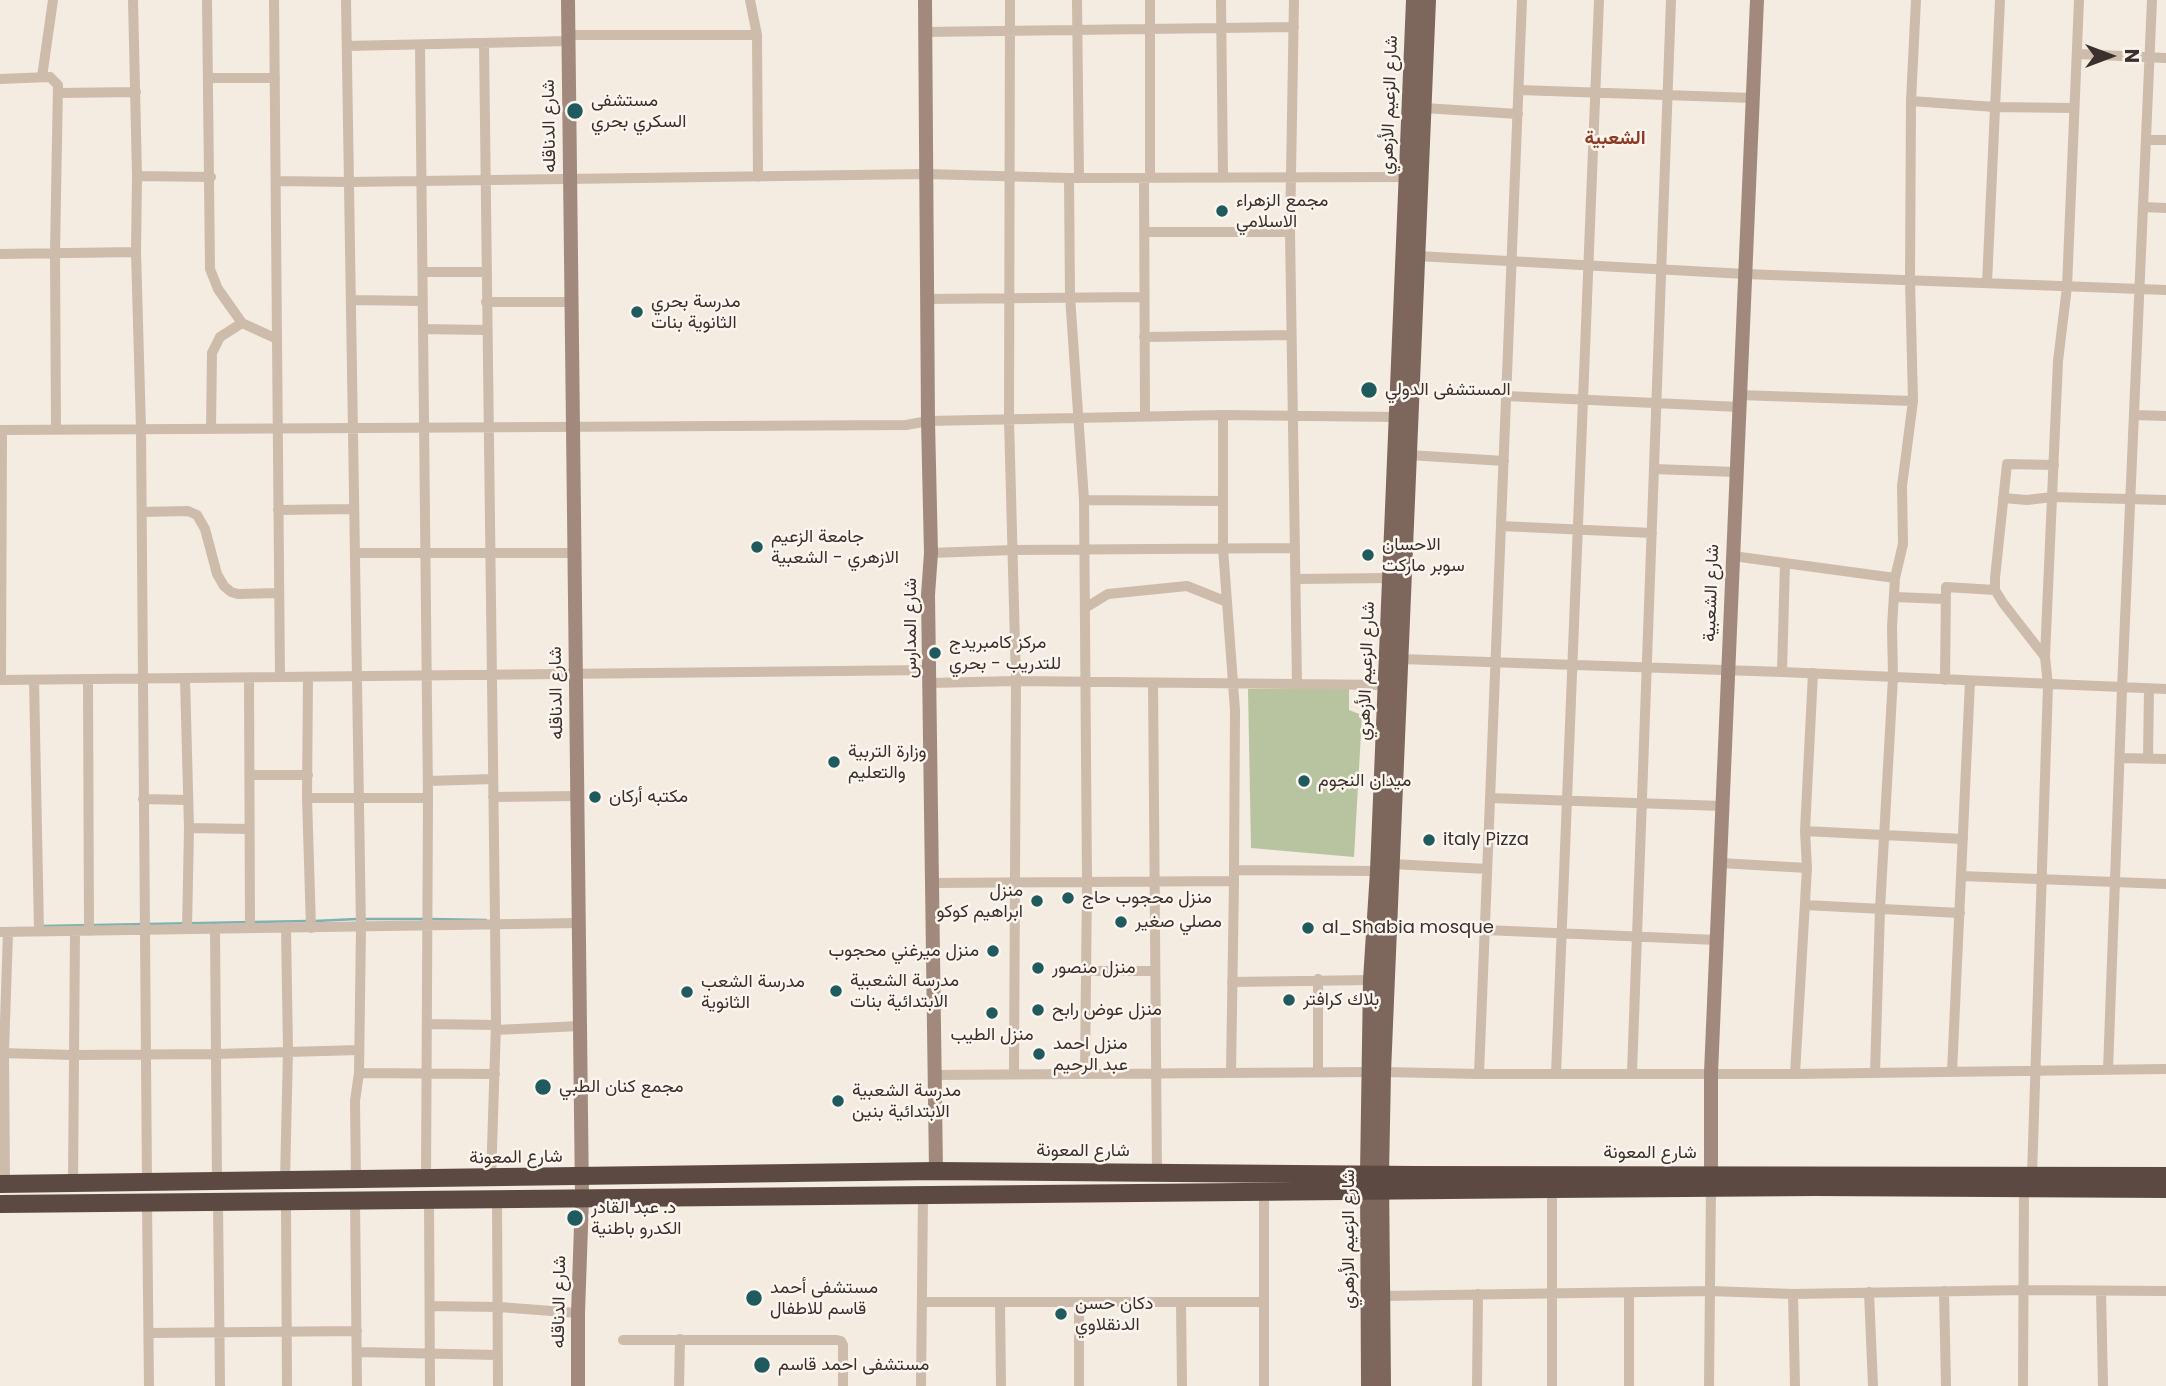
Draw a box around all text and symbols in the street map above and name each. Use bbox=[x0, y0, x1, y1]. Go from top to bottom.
north arrow bbox=[2075, 21, 2145, 91]
street label: شارع الزعيم الأزهري bbox=[1377, 35, 1403, 175]
text: N bbox=[2118, 49, 2145, 63]
street label: شارع الدناقله bbox=[538, 79, 562, 173]
place label: مستشفى السكري بحري bbox=[591, 90, 686, 132]
marker: مستشفى السكري بحري bbox=[565, 101, 585, 121]
district label: الشعبية bbox=[1584, 128, 1646, 150]
place label: مجمع الزهراء الاسلامي bbox=[1236, 190, 1328, 232]
marker: مجمع الزهراء الاسلامي bbox=[1214, 203, 1230, 219]
place label: مدرسة بحري الثانوية بنات bbox=[651, 291, 740, 334]
marker: مدرسة بحري الثانوية بنات bbox=[629, 304, 645, 320]
place label: المستشفى الدولي bbox=[1385, 379, 1511, 401]
marker: المستشفى الدولي bbox=[1359, 380, 1379, 400]
place label: جامعة الزعيم الازهري - الشعبية bbox=[771, 526, 899, 568]
place label: الاحسان سوبر ماركت bbox=[1382, 534, 1465, 576]
marker: جامعة الزعيم الازهري - الشعبية bbox=[749, 539, 765, 555]
street label: شارع الشعبية bbox=[1699, 544, 1725, 642]
marker: الاحسان سوبر ماركت bbox=[1360, 547, 1376, 563]
street label: شارع المدارس bbox=[900, 578, 922, 678]
street label: شارع الزعيم الأزهري bbox=[1354, 601, 1380, 741]
place label: مركز كامبريدج للتدريب - بحري bbox=[949, 632, 1061, 674]
marker: مركز كامبريدج للتدريب - بحري bbox=[927, 645, 943, 661]
street label: شارع الدناقله bbox=[545, 646, 569, 740]
place label: وزارة التربية والتعليم bbox=[848, 741, 927, 784]
marker: وزارة التربية والتعليم bbox=[826, 754, 842, 770]
place label: ميدان النجوم bbox=[1318, 770, 1411, 792]
marker: ميدان النجوم bbox=[1296, 773, 1312, 789]
place label: مكتبه أركان bbox=[609, 786, 688, 808]
marker: مكتبه أركان bbox=[587, 789, 603, 805]
place label: italy Pizza bbox=[1443, 829, 1529, 851]
marker: italy Pizza bbox=[1421, 832, 1437, 848]
place label: منزل ابراهيم كوكو bbox=[936, 880, 1023, 922]
place label: منزل محجوب حاج bbox=[1082, 887, 1212, 909]
marker: منزل محجوب حاج bbox=[1060, 890, 1076, 906]
marker: منزل ابراهيم كوكو bbox=[1029, 893, 1045, 909]
place label: مصلي صغير bbox=[1135, 911, 1222, 933]
marker: مصلي صغير bbox=[1113, 914, 1129, 930]
place label: al_Shabia mosque bbox=[1322, 917, 1494, 939]
marker: al_Shabia mosque bbox=[1300, 920, 1316, 936]
place label: منزل ميرغني محجوب bbox=[828, 940, 979, 962]
marker: منزل ميرغني محجوب bbox=[985, 943, 1001, 959]
place label: منزل منصور bbox=[1052, 957, 1136, 979]
marker: منزل منصور bbox=[1030, 960, 1046, 976]
place label: مدرسة الشعبية الابتدائية بنات bbox=[850, 970, 959, 1012]
place label: مدرسة الشعب الثانوية bbox=[701, 971, 805, 1014]
marker: مدرسة الشعبية الابتدائية بنات bbox=[828, 983, 844, 999]
marker: مدرسة الشعب الثانوية bbox=[679, 984, 695, 1000]
place label: بلاك كرافتر bbox=[1303, 989, 1379, 1011]
marker: بلاك كرافتر bbox=[1281, 992, 1297, 1008]
place label: منزل عوض رابح bbox=[1052, 999, 1162, 1021]
marker: منزل عوض رابح bbox=[1030, 1002, 1046, 1018]
marker: منزل الطيب bbox=[984, 1005, 1000, 1021]
place label: منزل الطيب bbox=[950, 1024, 1034, 1046]
place label: منزل احمد عبد الرحيم bbox=[1053, 1033, 1128, 1076]
marker: منزل احمد عبد الرحيم bbox=[1031, 1046, 1047, 1062]
place label: مجمع كنان الطبي bbox=[559, 1076, 684, 1098]
marker: مجمع كنان الطبي bbox=[533, 1077, 553, 1097]
place label: مدرسة الشعبية الابتدائية بنين bbox=[852, 1080, 961, 1122]
marker: مدرسة الشعبية الابتدائية بنين bbox=[830, 1093, 846, 1109]
street label: شارع المعونة bbox=[1036, 1140, 1130, 1162]
street label: شارع المعونة bbox=[1603, 1142, 1697, 1164]
street label: شارع المعونة bbox=[469, 1146, 563, 1170]
street label: شارع الزعيم الأزهري bbox=[1338, 1169, 1360, 1309]
place label: د. عبد القادر الكدرو باطنية bbox=[591, 1197, 681, 1240]
marker: د. عبد القادر الكدرو باطنية bbox=[565, 1208, 585, 1228]
street label: شارع الدناقله bbox=[548, 1255, 572, 1349]
place label: مستشفى أحمد قاسم للاطفال bbox=[770, 1277, 878, 1320]
marker: مستشفى أحمد قاسم للاطفال bbox=[744, 1288, 764, 1308]
place label: دكان حسن الدنقلاوي bbox=[1075, 1293, 1153, 1336]
marker: دكان حسن الدنقلاوي bbox=[1053, 1306, 1069, 1322]
place label: مستشفى احمد قاسم bbox=[778, 1354, 929, 1376]
marker: مستشفى احمد قاسم bbox=[752, 1355, 772, 1375]

